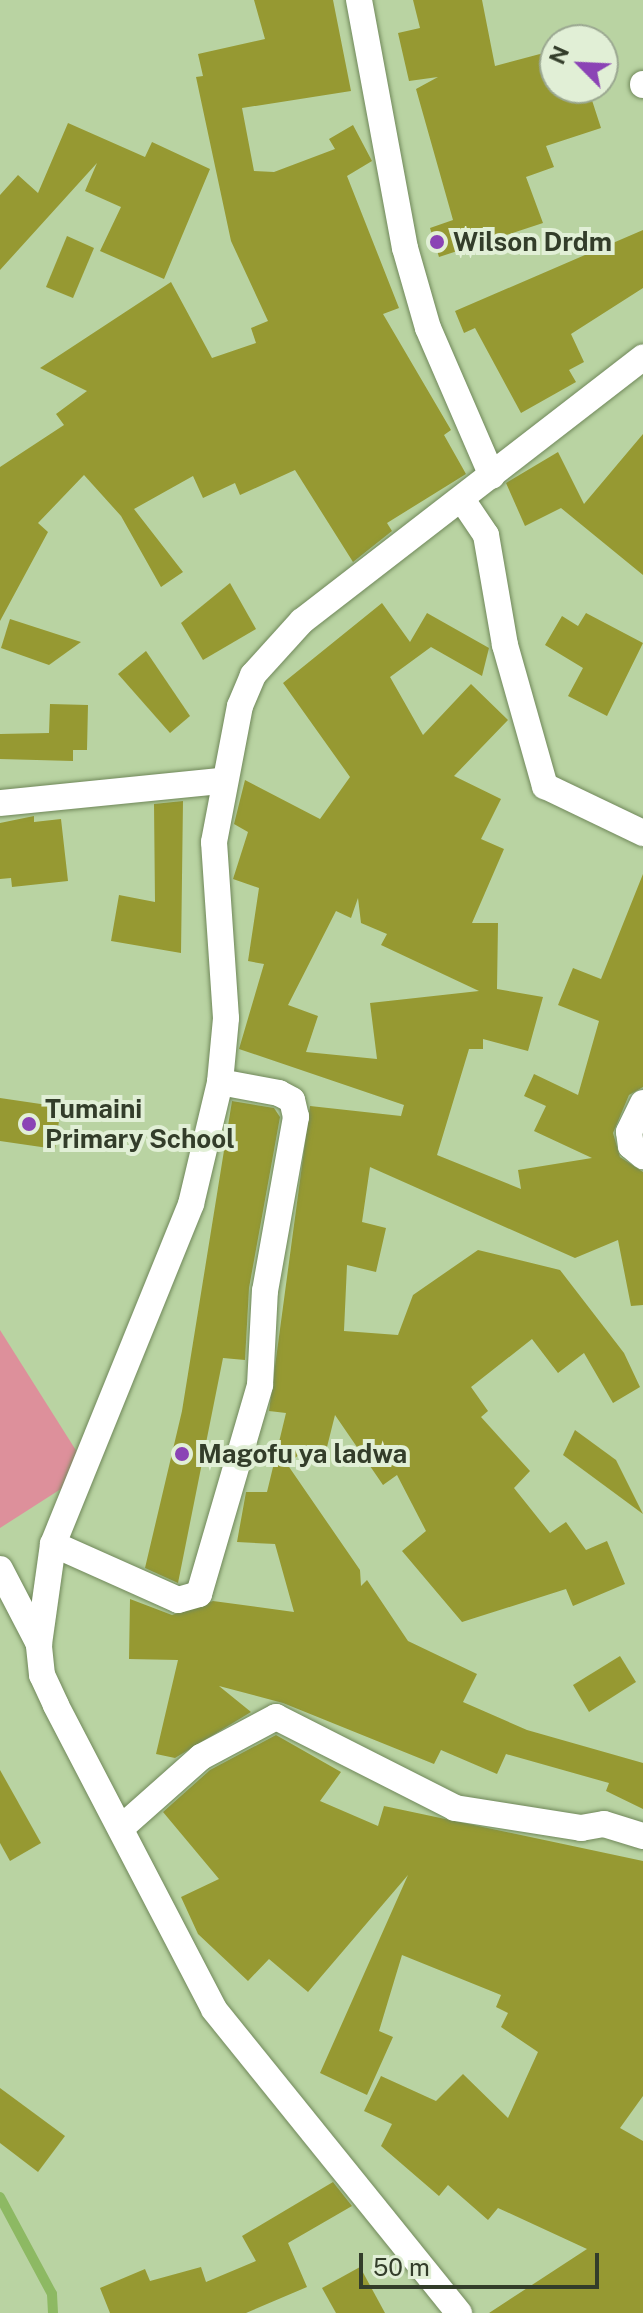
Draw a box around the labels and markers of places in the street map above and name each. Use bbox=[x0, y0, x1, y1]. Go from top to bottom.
place label: Wilson Drdm bbox=[453, 226, 612, 258]
marker: Wilson Drdm bbox=[428, 233, 446, 251]
place label: Tumaini Primary School bbox=[45, 1093, 235, 1154]
marker: Tumaini Primary School bbox=[20, 1115, 38, 1133]
place label: Magofu ya ladwa bbox=[198, 1438, 407, 1470]
marker: Magofu ya ladwa bbox=[173, 1445, 191, 1463]

